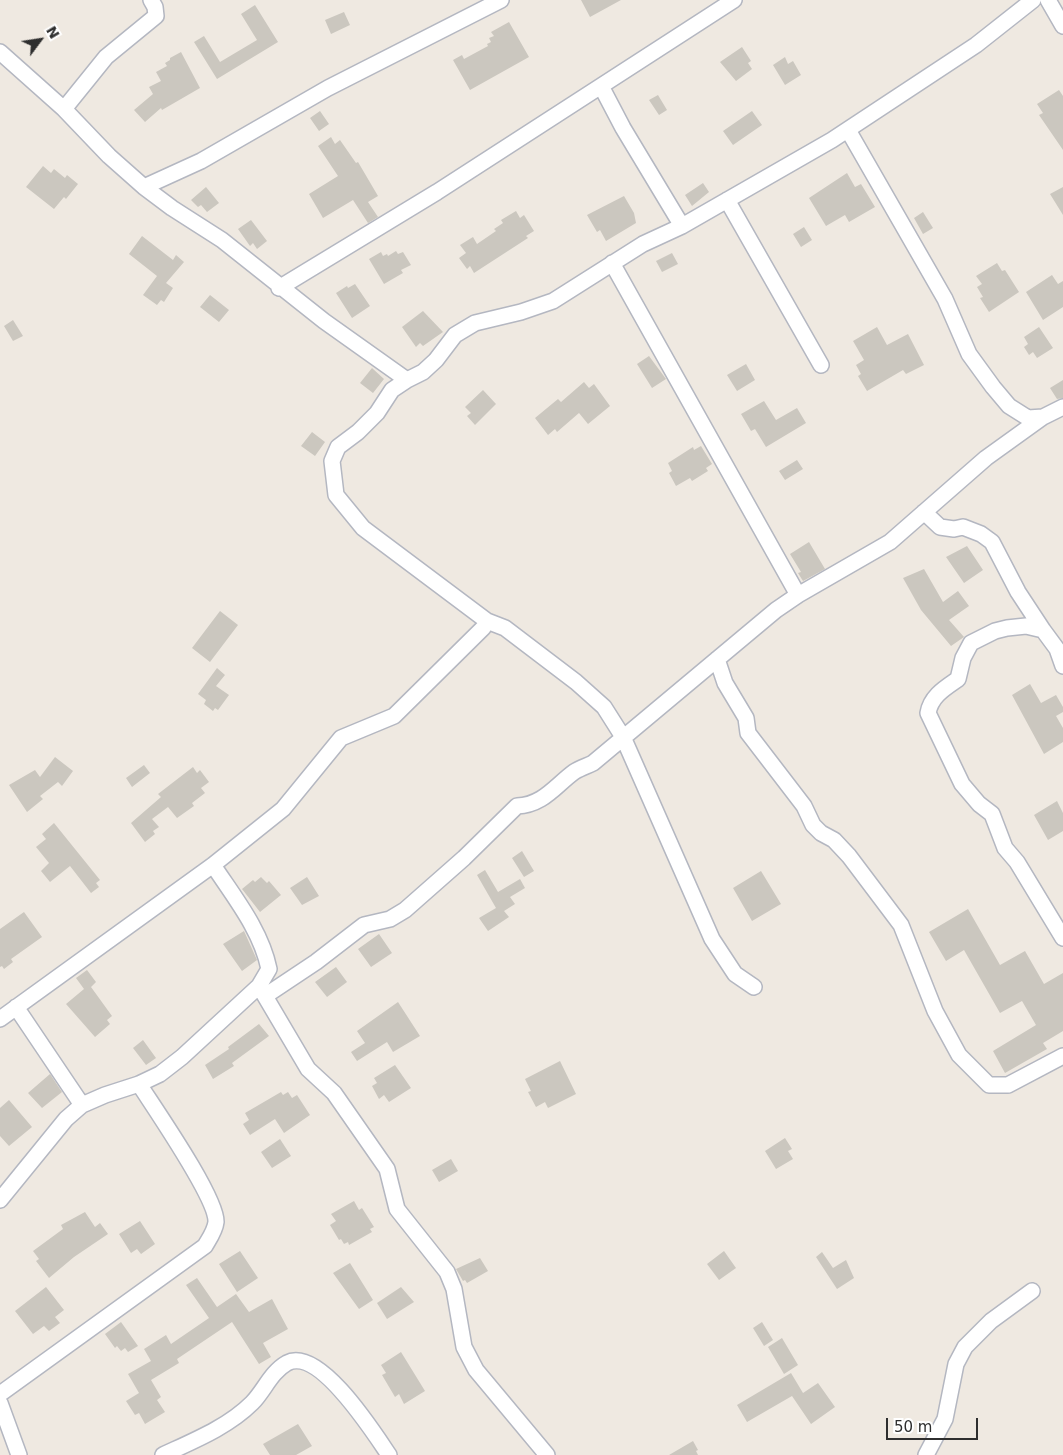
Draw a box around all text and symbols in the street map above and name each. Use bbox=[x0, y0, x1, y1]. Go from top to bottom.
north arrow bbox=[15, 15, 65, 65]
text: N bbox=[43, 23, 63, 41]
scale bar bbox=[888, 1408, 980, 1440]
text: 50 m bbox=[894, 1418, 932, 1436]

